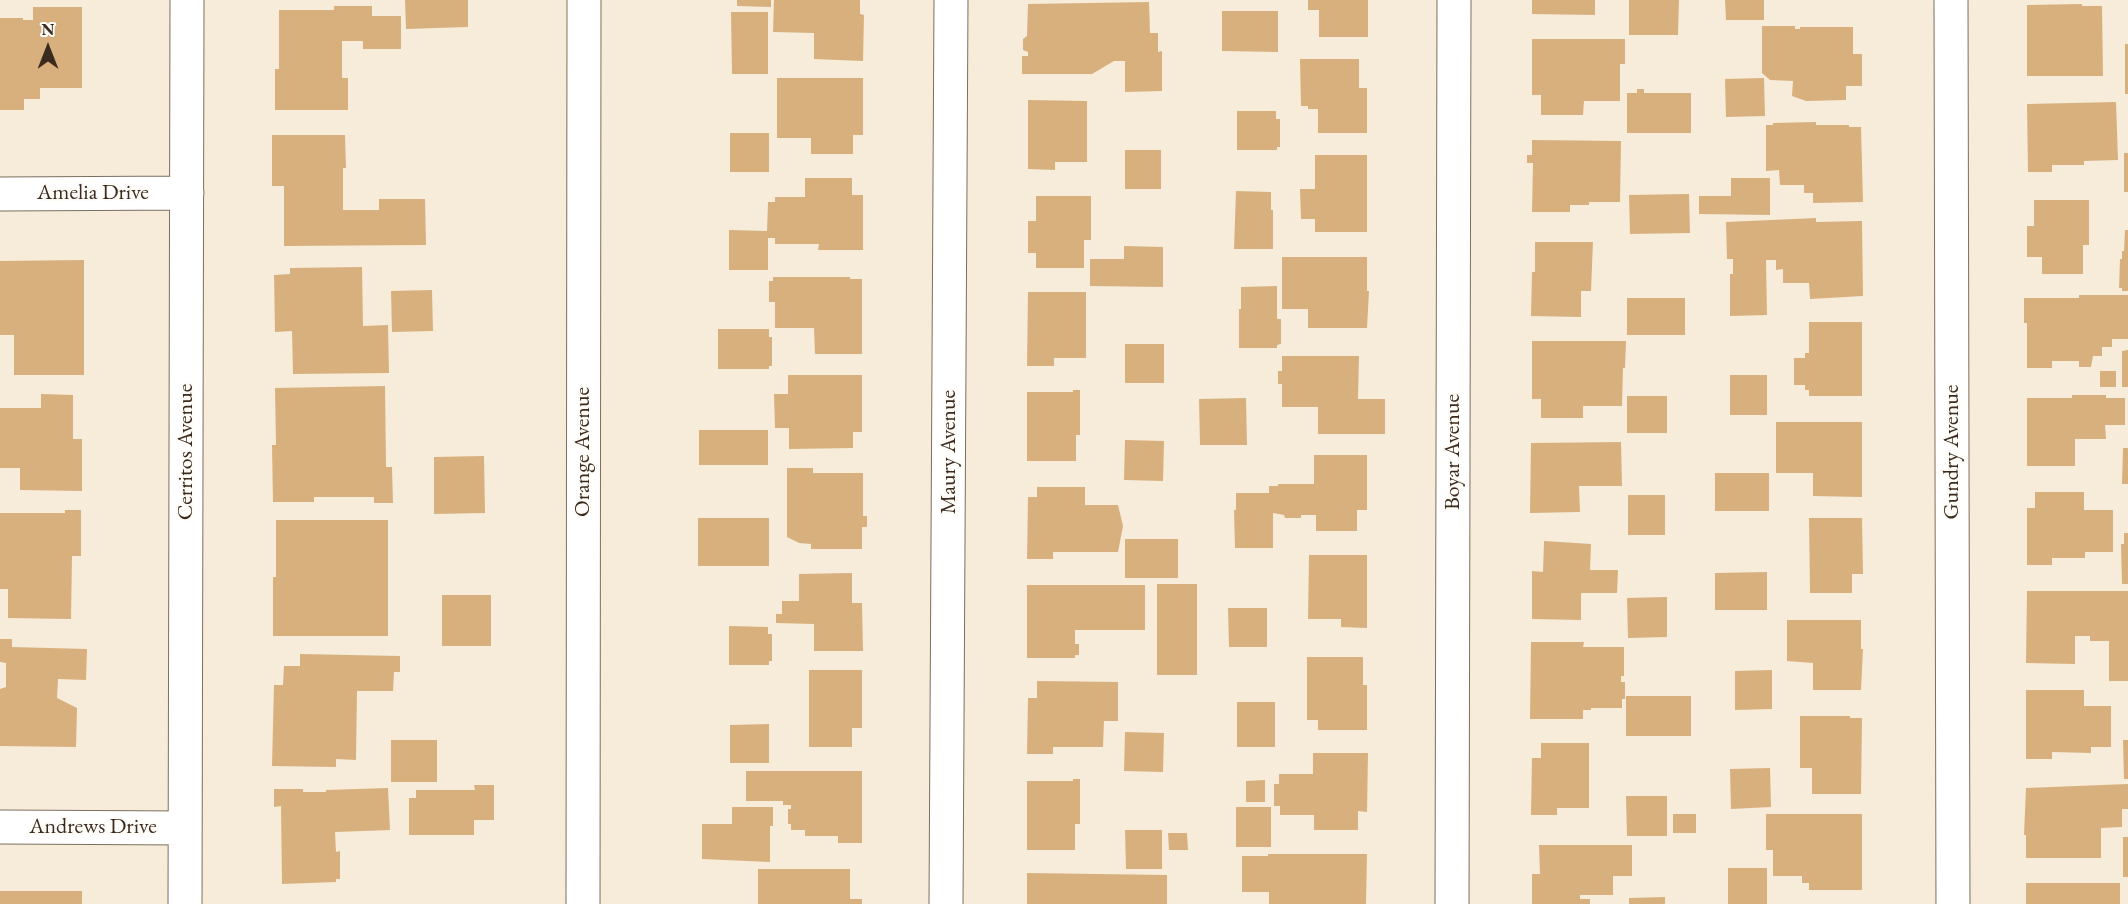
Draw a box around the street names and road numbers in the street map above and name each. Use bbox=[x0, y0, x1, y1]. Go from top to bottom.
street label: Amelia Drive bbox=[37, 180, 149, 206]
street label: Cerritos Avenue bbox=[173, 384, 199, 520]
street label: Gundry Avenue bbox=[1939, 385, 1965, 519]
street label: Orange Avenue bbox=[570, 387, 596, 517]
street label: Maury Avenue bbox=[936, 390, 962, 514]
street label: Boyar Avenue bbox=[1440, 394, 1466, 510]
street label: Andrews Drive bbox=[29, 814, 157, 840]

